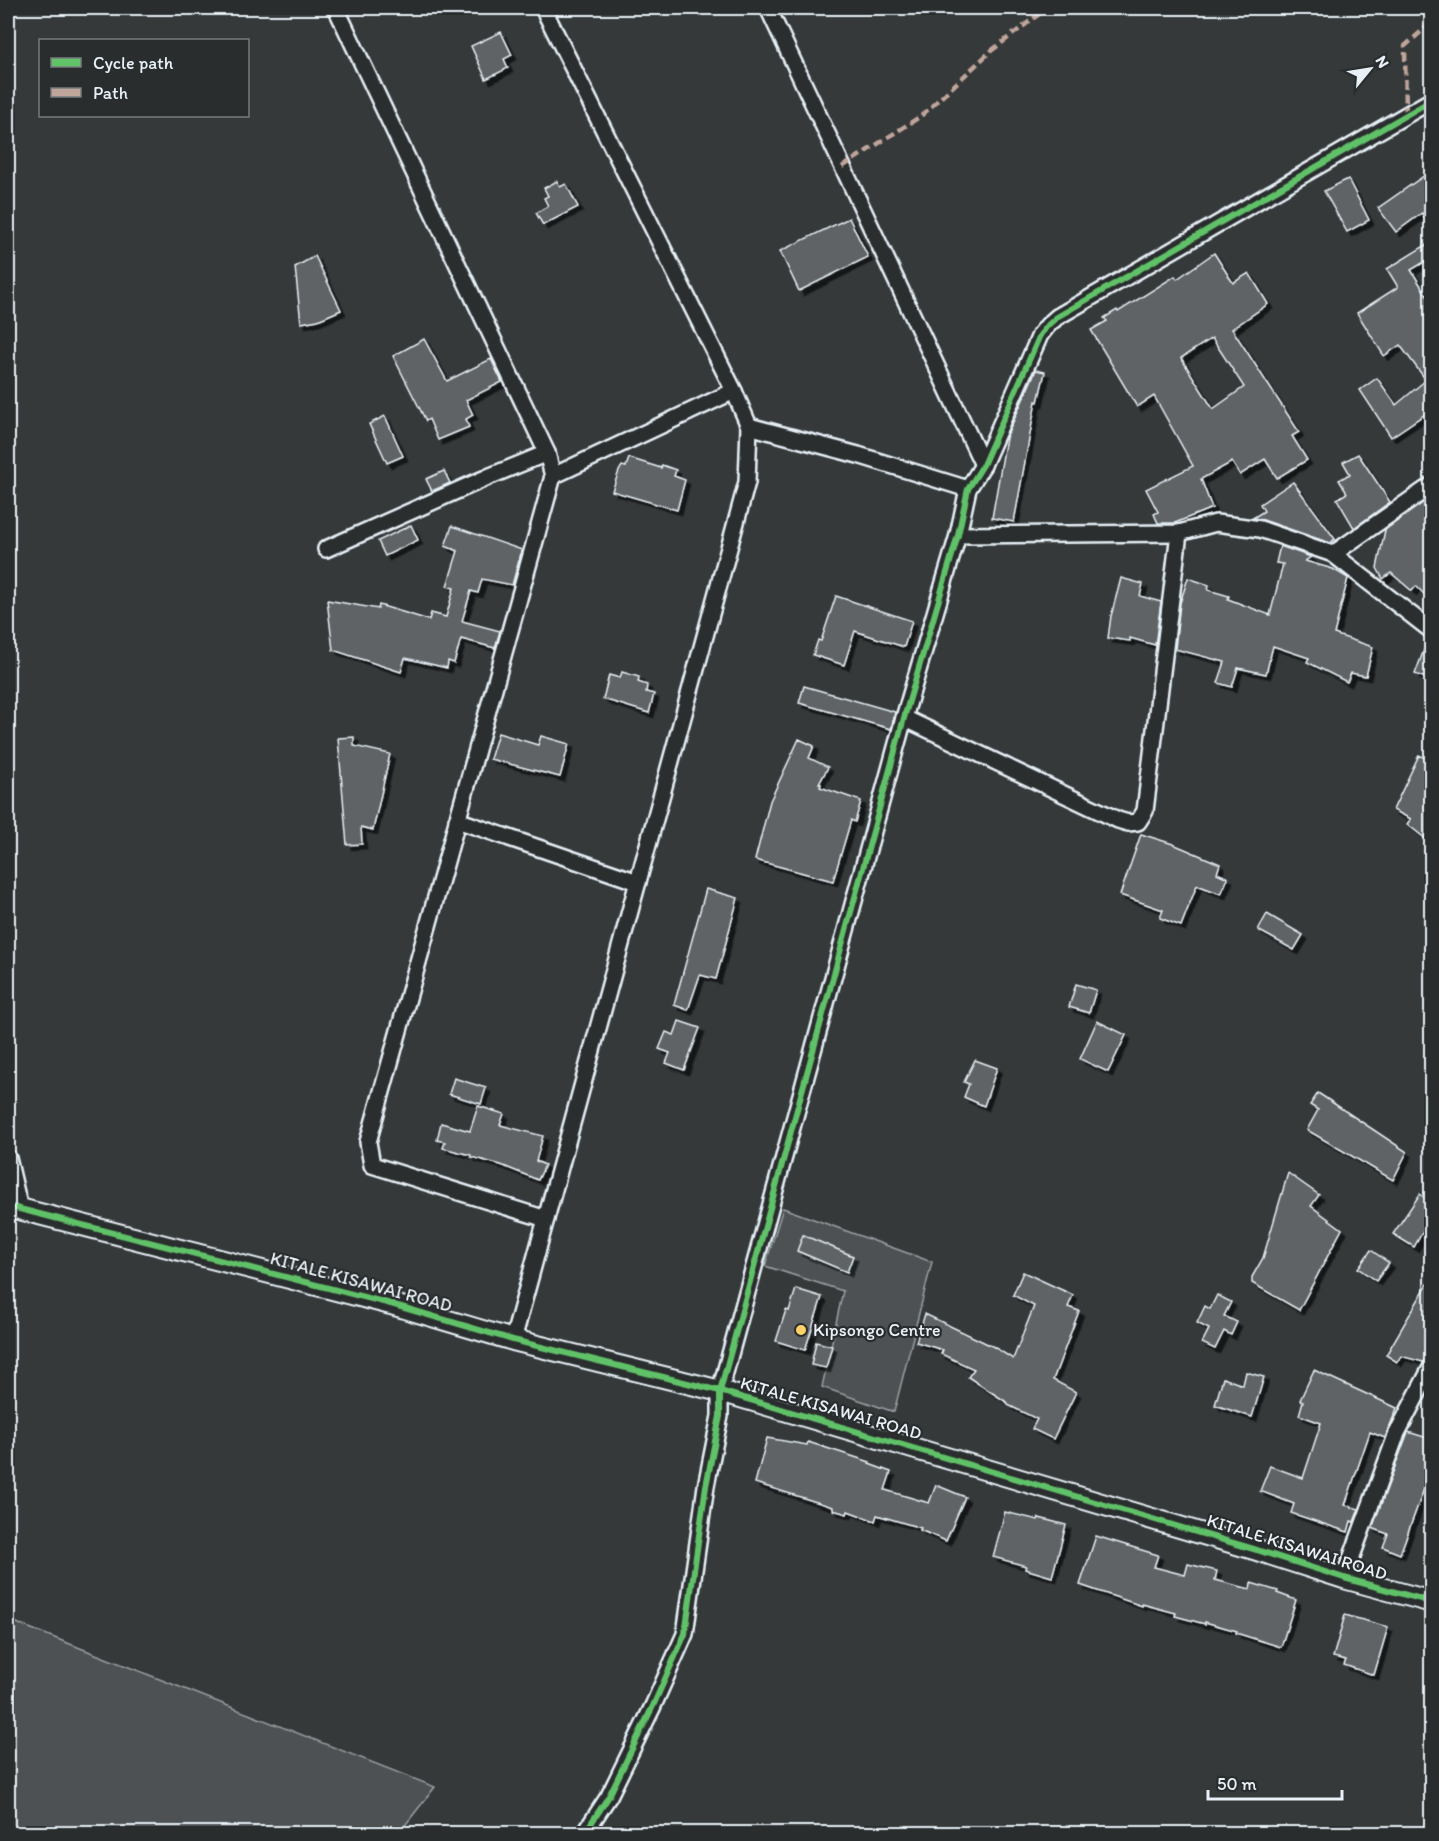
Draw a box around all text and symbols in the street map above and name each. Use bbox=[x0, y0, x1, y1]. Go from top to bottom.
legend bbox=[39, 39, 249, 117]
north arrow bbox=[1340, 39, 1400, 99]
text: Cycle path bbox=[93, 52, 174, 74]
text: N bbox=[1372, 52, 1393, 71]
text: Path bbox=[93, 82, 128, 104]
street label: KITALE KISAWAI ROAD bbox=[268, 1247, 454, 1317]
place label: Kipsongo Centre bbox=[813, 1319, 941, 1341]
marker: Kipsongo Centre bbox=[794, 1323, 808, 1337]
street label: KITALE KISAWAI ROAD bbox=[738, 1372, 924, 1444]
street label: KITALE KISAWAI ROAD bbox=[1204, 1509, 1390, 1585]
scale bar bbox=[1208, 1763, 1342, 1801]
text: 50 m bbox=[1217, 1773, 1257, 1795]

